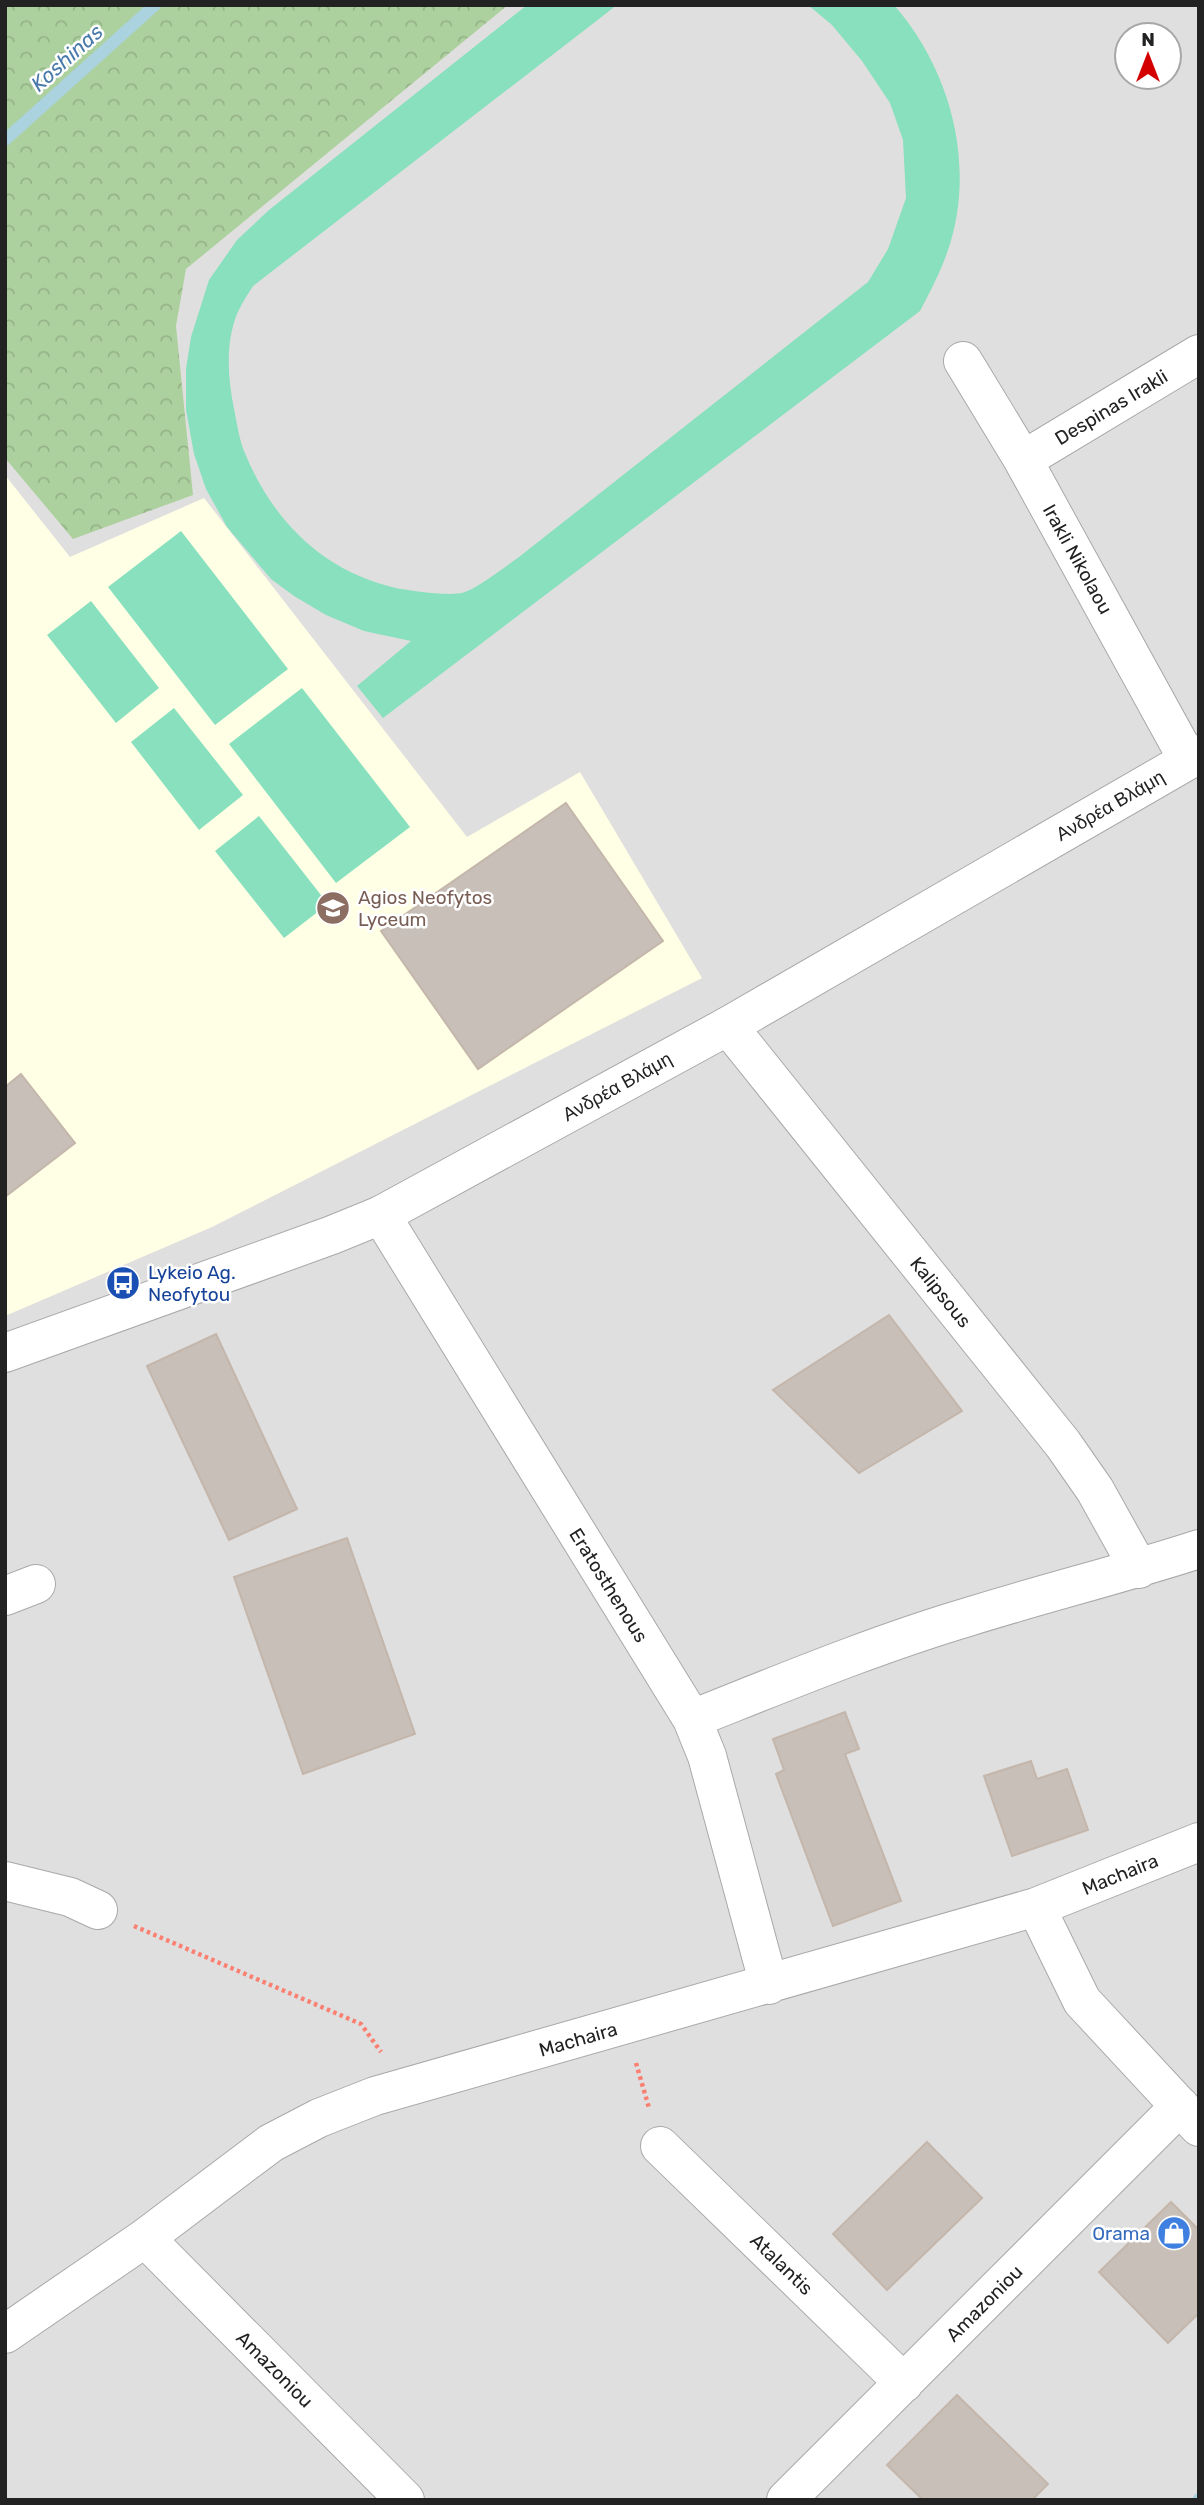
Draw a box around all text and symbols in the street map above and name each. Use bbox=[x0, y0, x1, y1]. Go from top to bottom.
water label: Koshinas bbox=[26, 19, 108, 96]
north arrow bbox=[1113, 21, 1183, 91]
text: N bbox=[1141, 28, 1155, 51]
street label: Despinas Irakli bbox=[1051, 365, 1172, 450]
street label: Irakli Nikolaou bbox=[1038, 500, 1117, 618]
street label: Ανδρέα Βλάμη bbox=[1052, 765, 1169, 846]
place label: Agios Neofytos Lyceum bbox=[358, 886, 492, 931]
school or university icon: Agios Neofytos Lyceum bbox=[314, 889, 352, 927]
street label: Ανδρέα Βλάμη bbox=[558, 1047, 676, 1126]
street label: Kalipsous bbox=[905, 1252, 976, 1332]
place label: Lykeio Ag. Neofytou bbox=[148, 1261, 236, 1306]
bus stop icon: Lykeio Ag. Neofytou bbox=[104, 1264, 142, 1302]
street label: Eratosthenous bbox=[564, 1524, 653, 1647]
street label: Machaira bbox=[1079, 1849, 1162, 1900]
street label: Machaira bbox=[536, 2017, 620, 2062]
shop icon: Orama bbox=[1155, 2214, 1193, 2252]
place label: Orama bbox=[1092, 2222, 1150, 2245]
street label: Atalantis bbox=[745, 2229, 818, 2300]
street label: Amazoniou bbox=[941, 2260, 1027, 2346]
street label: Amazoniou bbox=[232, 2326, 318, 2412]

